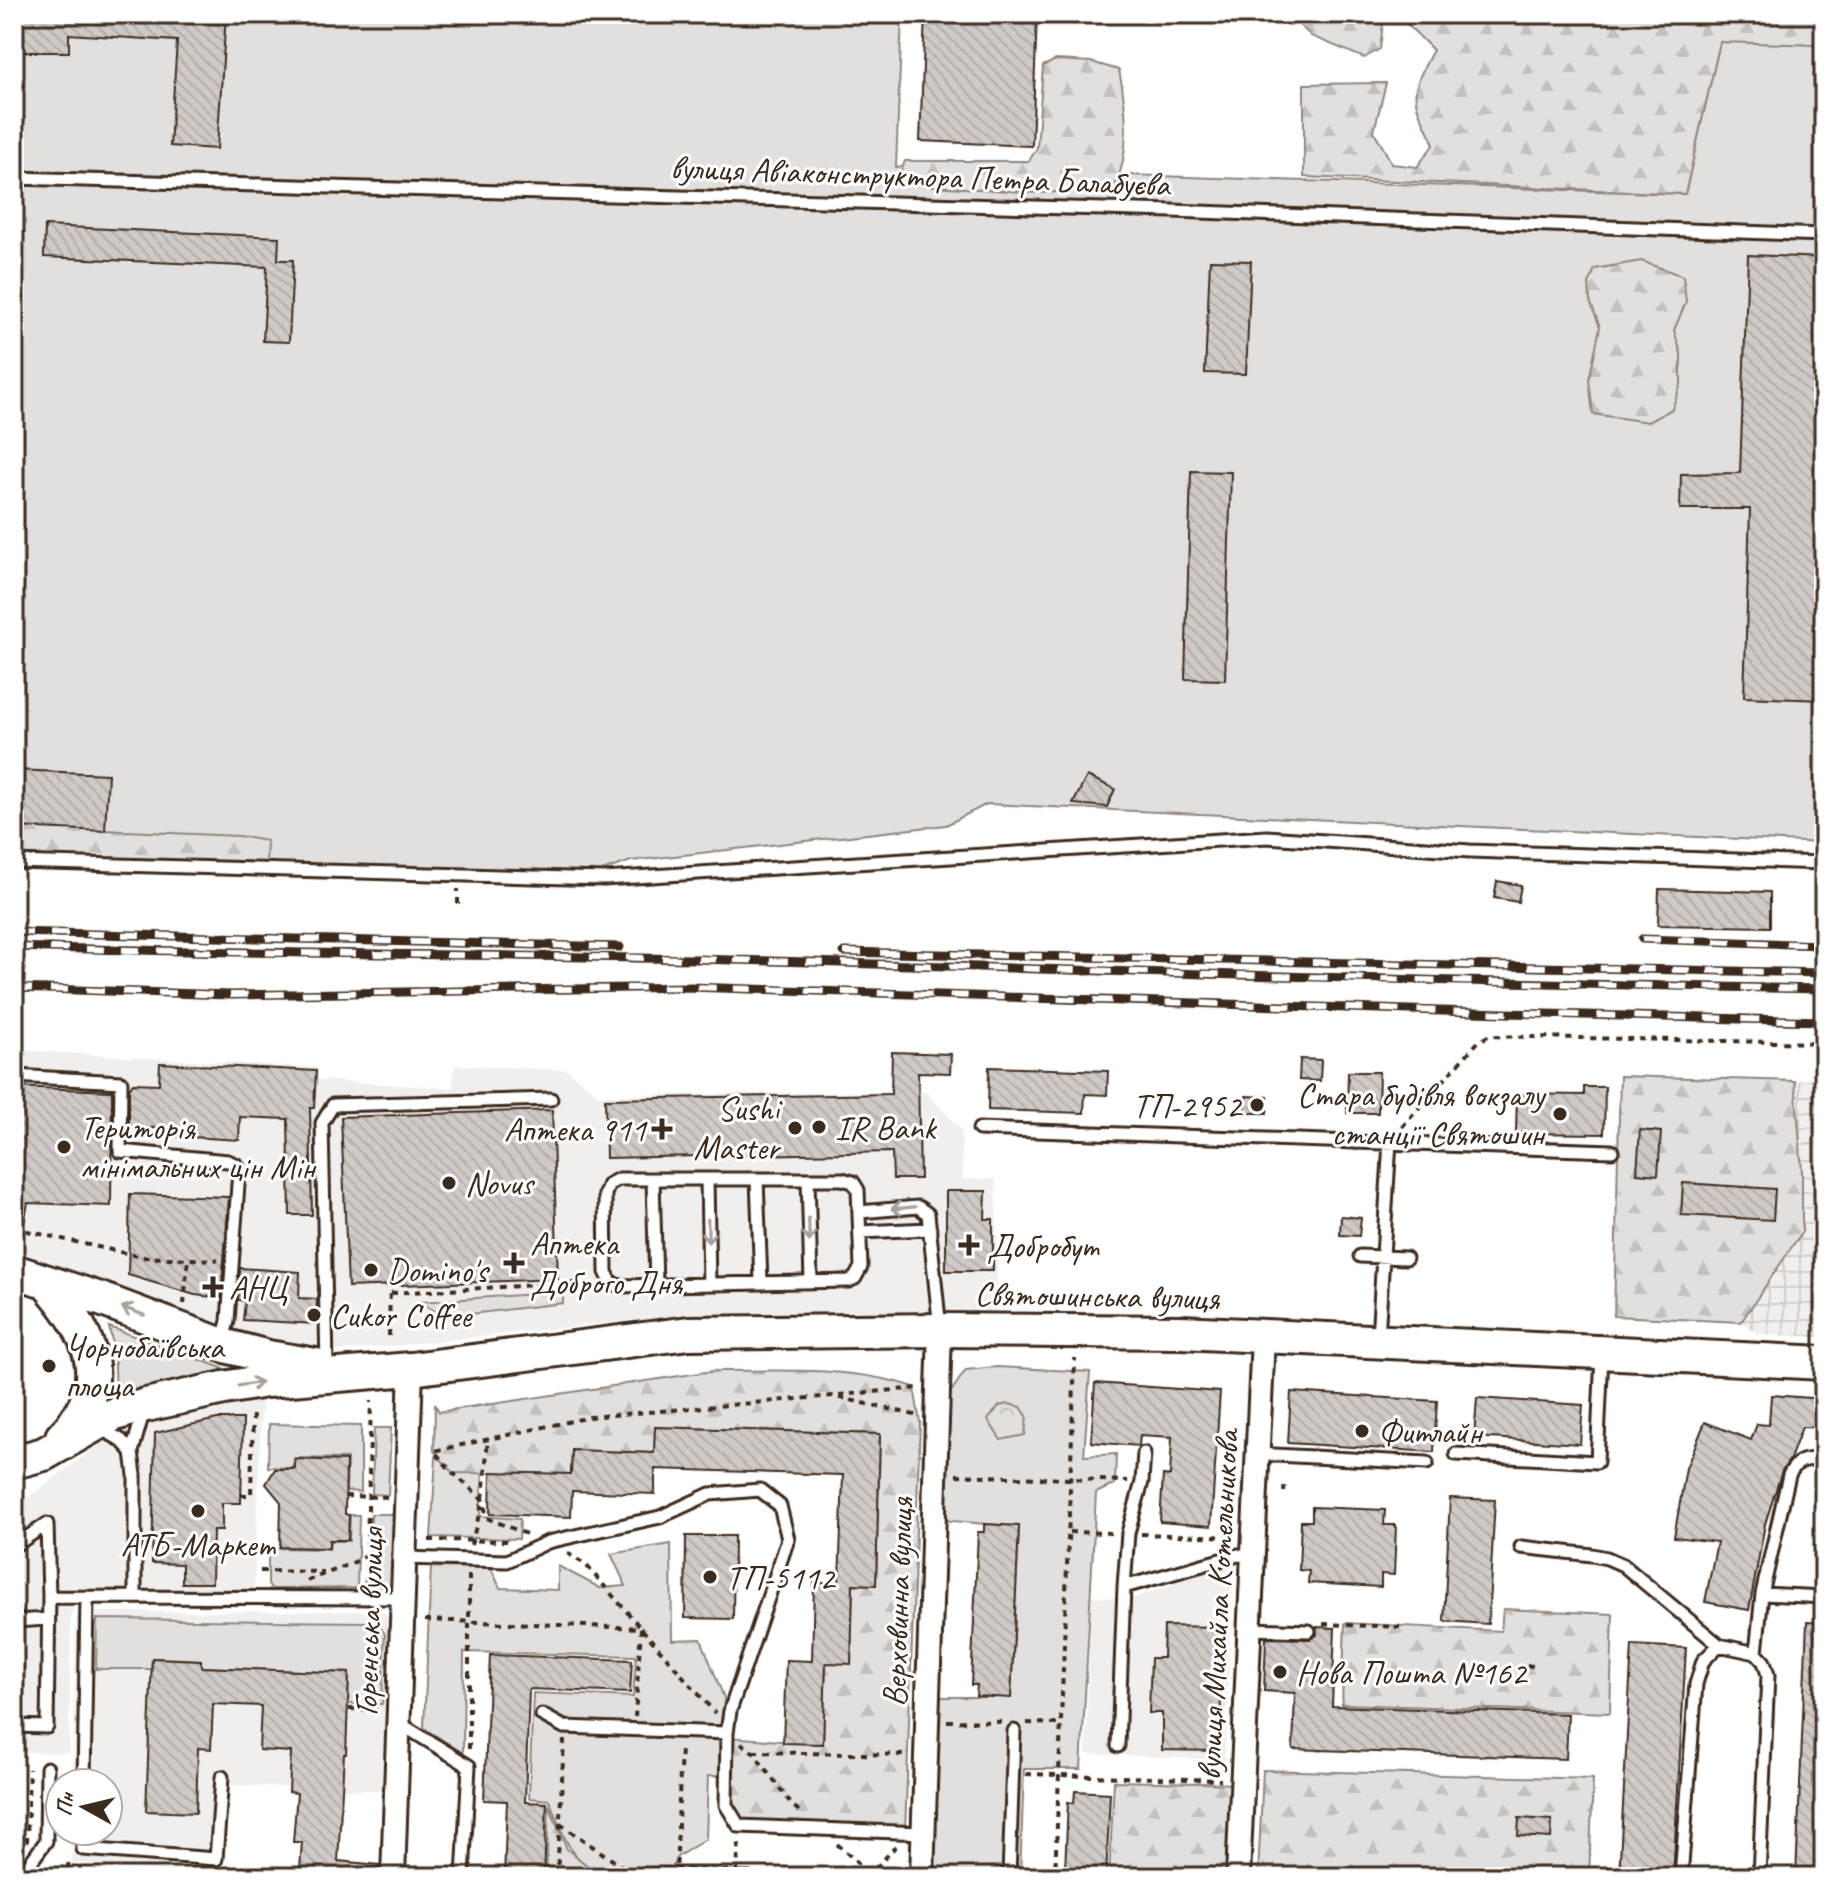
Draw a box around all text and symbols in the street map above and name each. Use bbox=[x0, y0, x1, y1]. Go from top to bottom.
street label: вулиця Авіаконструктора Петра Балабуєва bbox=[670, 145, 1172, 206]
place label: Стара будівля вокзалу станції Святошин bbox=[1297, 1073, 1546, 1155]
place label: ТП-2952 bbox=[1133, 1084, 1244, 1127]
place label: Sushi Master bbox=[694, 1087, 783, 1169]
marker: ТП-2952 bbox=[1248, 1096, 1266, 1114]
marker: Стара будівля вокзалу станції Святошин bbox=[1551, 1105, 1569, 1123]
place label: Територія мінімальних цін Мін bbox=[80, 1106, 317, 1188]
place label: IR Bank bbox=[835, 1106, 938, 1149]
place label: Аптека 911 bbox=[504, 1108, 648, 1151]
marker: IR Bank bbox=[810, 1118, 828, 1136]
marker: Sushi Master bbox=[786, 1119, 804, 1137]
marker: Аптека 911 bbox=[653, 1120, 671, 1138]
marker: Територія мінімальних цін Мін bbox=[55, 1138, 73, 1156]
place label: Novus bbox=[465, 1162, 535, 1205]
marker: Novus bbox=[440, 1174, 458, 1192]
one-way arrow bbox=[890, 1201, 917, 1216]
one-way arrow bbox=[801, 1216, 817, 1243]
one-way arrow bbox=[700, 1217, 716, 1244]
place label: Аптека Доброго Дня bbox=[530, 1222, 684, 1304]
place label: Добробут bbox=[987, 1224, 1100, 1267]
marker: Добробут bbox=[958, 1234, 980, 1256]
place label: Domino's bbox=[387, 1249, 491, 1292]
marker: Аптека Доброго Дня bbox=[505, 1254, 523, 1272]
marker: Domino's bbox=[362, 1261, 380, 1279]
place label: АНЦ bbox=[229, 1266, 290, 1309]
street label: Святошинська вулиця bbox=[974, 1272, 1221, 1319]
marker: АНЦ bbox=[204, 1278, 222, 1296]
place label: Cukor Coffee bbox=[330, 1294, 473, 1337]
one-way arrow bbox=[121, 1303, 146, 1317]
marker: Cukor Coffee bbox=[305, 1306, 323, 1324]
place label: Чорнобаївська площа bbox=[65, 1325, 226, 1407]
marker: Чорнобаївська площа bbox=[40, 1357, 58, 1375]
one-way arrow bbox=[237, 1376, 262, 1391]
place label: Фитлайн bbox=[1378, 1410, 1484, 1453]
marker: Фитлайн bbox=[1353, 1422, 1371, 1440]
street label: вулиця Михайла Котельникова bbox=[1187, 1426, 1248, 1781]
street label: Верховинна вулиця bbox=[872, 1495, 923, 1707]
marker: АТБ-Маркет bbox=[189, 1502, 207, 1520]
place label: АТБ-Маркет bbox=[121, 1523, 276, 1566]
street label: Горенська вулиця bbox=[344, 1525, 393, 1717]
place label: ТП-5112 bbox=[726, 1556, 837, 1599]
marker: ТП-5112 bbox=[701, 1568, 719, 1586]
place label: Нова Пошта №162 bbox=[1296, 1651, 1529, 1694]
marker: Нова Пошта №162 bbox=[1271, 1663, 1289, 1681]
north arrow bbox=[44, 1767, 124, 1847]
text: Пн bbox=[50, 1790, 81, 1818]

